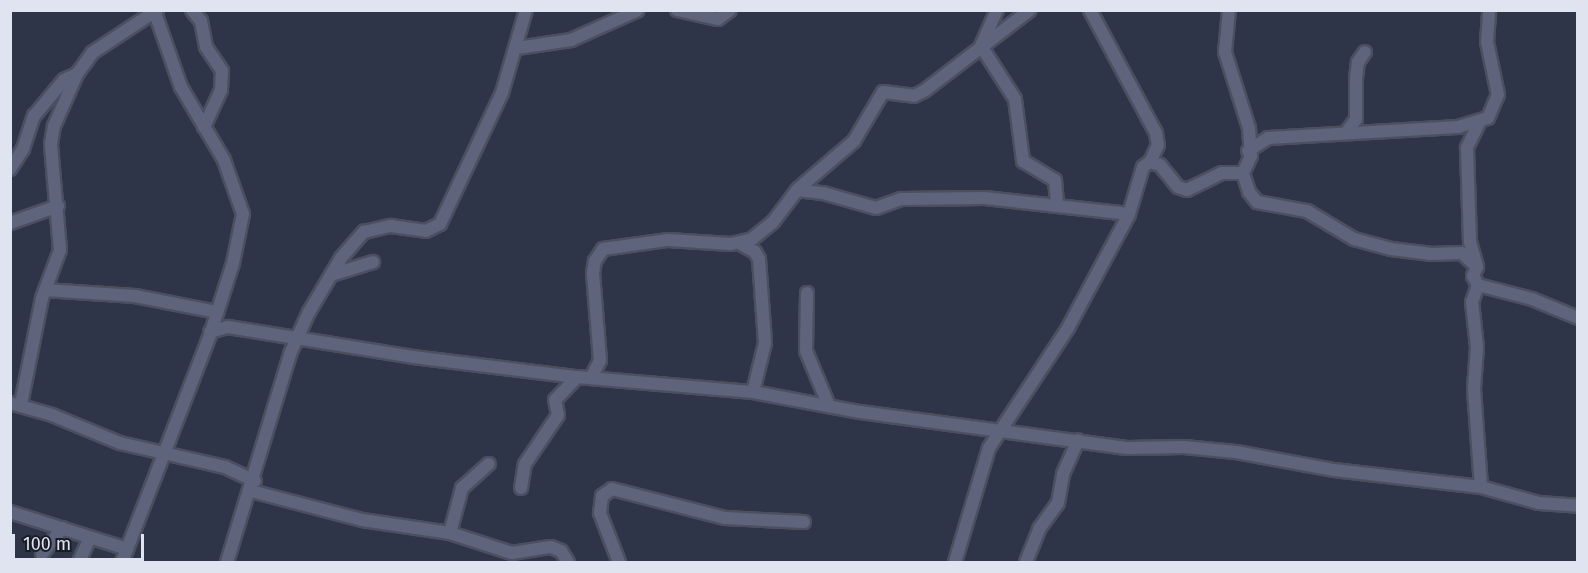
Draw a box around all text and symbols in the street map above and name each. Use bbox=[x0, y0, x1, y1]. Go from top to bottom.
scale bar bbox=[15, 522, 147, 560]
text: 100 m bbox=[23, 533, 71, 555]

